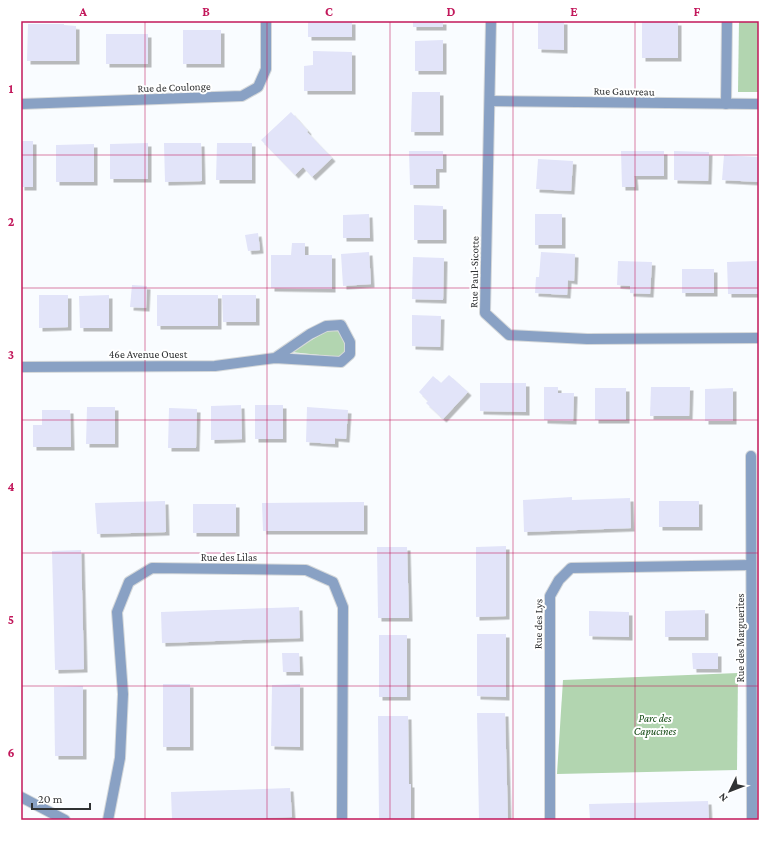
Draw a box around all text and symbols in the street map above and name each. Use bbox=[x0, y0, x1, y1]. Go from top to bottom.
text: A bbox=[78, 4, 87, 19]
text: B bbox=[202, 4, 210, 19]
text: C bbox=[325, 4, 333, 19]
text: D bbox=[447, 4, 456, 19]
text: E bbox=[570, 4, 578, 19]
text: F bbox=[694, 4, 701, 19]
street label: Rue de Coulonge bbox=[137, 80, 211, 95]
text: 1 bbox=[9, 81, 14, 96]
street label: Rue Gauvreau bbox=[593, 84, 655, 98]
text: 2 bbox=[8, 214, 15, 229]
street label: Rue Paul-Sicotte bbox=[467, 236, 481, 308]
text: 3 bbox=[8, 347, 14, 362]
street label: 46e Avenue Ouest bbox=[109, 348, 188, 360]
text: 4 bbox=[7, 479, 15, 494]
street label: Rue des Lilas bbox=[201, 551, 257, 563]
street label: Rue des Marguerites bbox=[734, 593, 747, 683]
street label: Rue des Lys bbox=[532, 599, 545, 649]
text: 5 bbox=[8, 612, 14, 627]
park label: Parc des Capucines bbox=[634, 712, 677, 738]
text: 6 bbox=[7, 745, 15, 760]
north arrow bbox=[710, 771, 750, 811]
scale bar bbox=[32, 785, 90, 811]
text: N bbox=[715, 791, 730, 805]
text: 20 m bbox=[38, 792, 63, 806]

